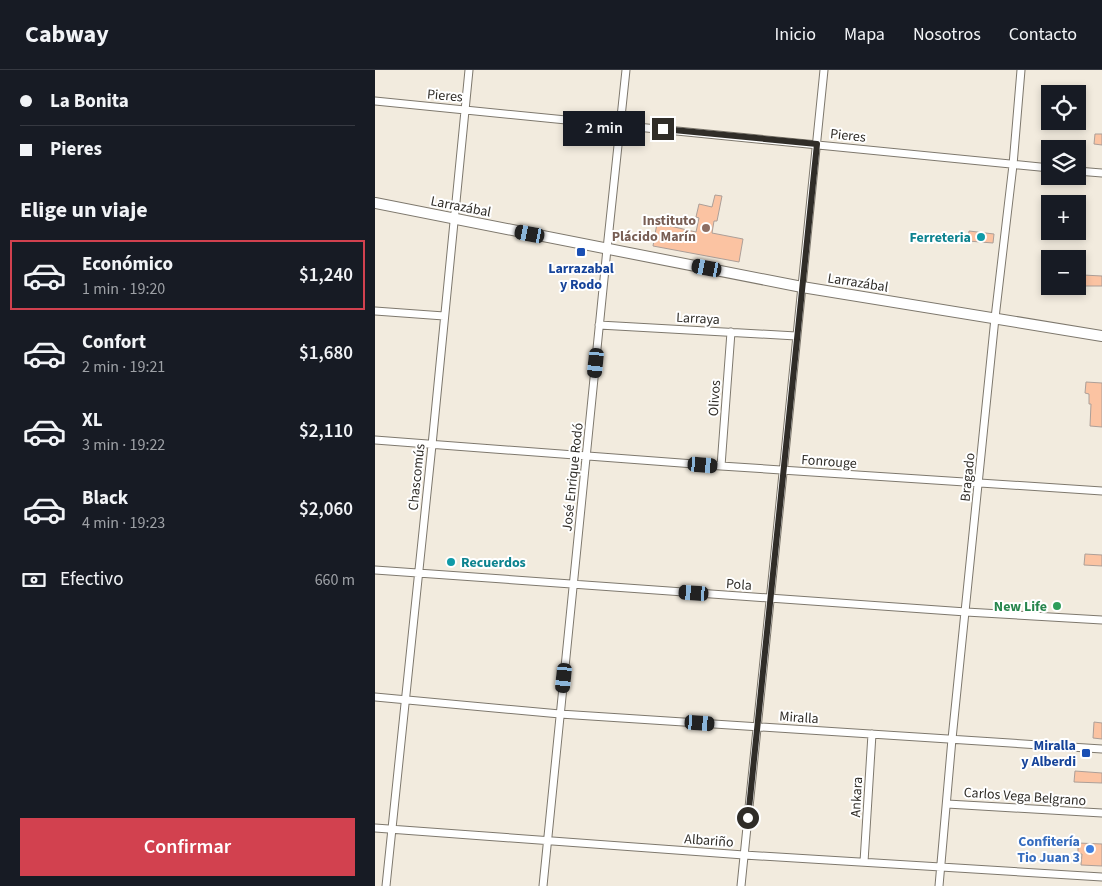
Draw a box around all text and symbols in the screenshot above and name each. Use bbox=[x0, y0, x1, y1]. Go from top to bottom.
text: Cabway bbox=[25, 17, 109, 52]
text: Inicio bbox=[775, 22, 816, 47]
text: Mapa bbox=[844, 22, 885, 47]
text: Nosotros bbox=[913, 22, 981, 47]
text: Contacto bbox=[1009, 22, 1077, 47]
street label: Pieres bbox=[426, 84, 464, 108]
map controls bbox=[1041, 85, 1086, 295]
button: locate bbox=[1041, 85, 1086, 130]
text: La Bonita bbox=[50, 88, 129, 115]
callout: 2 min bbox=[563, 112, 645, 146]
text: 2 min bbox=[585, 117, 623, 139]
route end bbox=[652, 118, 674, 140]
street label: Pieres bbox=[829, 124, 867, 148]
text: Pieres bbox=[50, 136, 102, 163]
button: layers bbox=[1041, 140, 1086, 185]
street label: Larrazábal bbox=[429, 191, 493, 223]
text: Elige un viaje bbox=[20, 194, 148, 226]
button: + bbox=[1041, 195, 1086, 240]
place label: Instituto Plácido Marín bbox=[612, 211, 696, 247]
marker: Instituto Plácido Marín bbox=[700, 222, 712, 234]
car bbox=[513, 224, 546, 244]
place label: Ferreteria bbox=[909, 228, 971, 248]
marker: Ferreteria bbox=[975, 231, 987, 243]
marker: Larrazabal y Rodo bbox=[575, 246, 587, 258]
button: − bbox=[1041, 250, 1086, 295]
text: Económico bbox=[82, 251, 173, 278]
icon: car bbox=[22, 253, 67, 298]
car bbox=[690, 258, 723, 278]
place label: Larrazabal y Rodo bbox=[548, 259, 614, 295]
text: $1,240 bbox=[299, 262, 353, 289]
street label: Larrazábal bbox=[826, 268, 890, 298]
text: 1 min · 19:20 bbox=[82, 278, 165, 300]
street label: Larraya bbox=[676, 308, 720, 330]
text: Confort bbox=[82, 329, 146, 356]
icon: car bbox=[22, 331, 67, 376]
text: $1,680 bbox=[299, 340, 353, 367]
car bbox=[586, 347, 605, 379]
text: 2 min · 19:21 bbox=[82, 356, 165, 378]
street label: Olivos bbox=[704, 379, 726, 417]
text: XL bbox=[82, 407, 103, 434]
icon: car bbox=[22, 409, 67, 454]
text: $2,110 bbox=[299, 418, 353, 445]
street label: José Enrique Rodó bbox=[557, 422, 589, 532]
text: 3 min · 19:22 bbox=[82, 434, 165, 456]
street label: Chascomús bbox=[404, 442, 430, 512]
street label: Fonrouge bbox=[800, 450, 857, 474]
street label: Bragado bbox=[955, 452, 981, 503]
car bbox=[687, 456, 718, 474]
text: Black bbox=[82, 485, 128, 512]
icon: car bbox=[22, 487, 67, 532]
text: $2,060 bbox=[299, 496, 353, 523]
text: 4 min · 19:23 bbox=[82, 512, 165, 534]
place label: Recuerdos bbox=[461, 553, 526, 573]
marker: Recuerdos bbox=[445, 556, 457, 568]
icon: cash bbox=[20, 566, 48, 594]
text: Efectivo bbox=[60, 566, 123, 593]
text: 660 m bbox=[315, 569, 355, 591]
street label: Pola bbox=[725, 574, 753, 596]
car bbox=[678, 584, 709, 602]
place label: New Life bbox=[994, 597, 1047, 617]
marker: New Life bbox=[1051, 600, 1063, 612]
car bbox=[554, 662, 573, 694]
street label: Miralla bbox=[779, 707, 819, 729]
car bbox=[684, 714, 715, 732]
place label: Miralla y Alberdi bbox=[1021, 736, 1076, 772]
marker: Miralla y Alberdi bbox=[1080, 747, 1092, 759]
street label: Ankara bbox=[846, 776, 868, 818]
street label: Carlos Vega Belgrano bbox=[963, 783, 1087, 811]
route start bbox=[737, 807, 759, 829]
button: Confirmar bbox=[20, 818, 355, 876]
street label: Albariño bbox=[684, 829, 734, 853]
place label: Confitería Tio Juan 3 bbox=[1017, 832, 1080, 868]
marker: Confitería Tio Juan 3 bbox=[1084, 843, 1096, 855]

